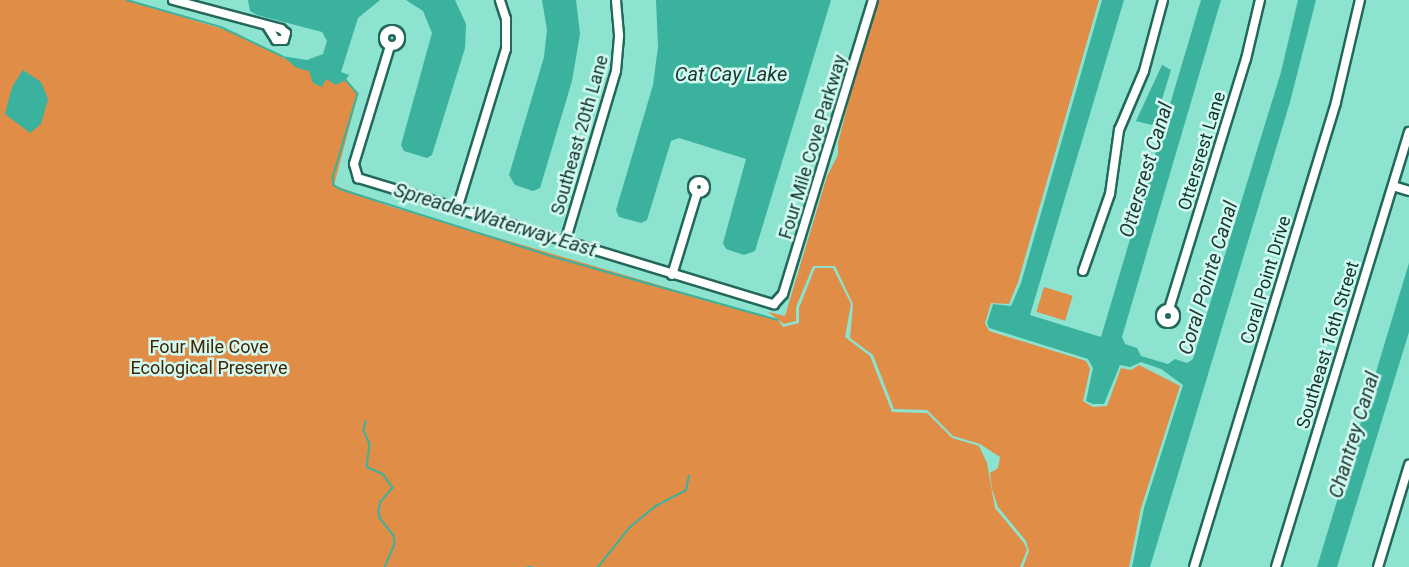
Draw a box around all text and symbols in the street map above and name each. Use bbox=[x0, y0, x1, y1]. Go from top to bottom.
street label: Four Mile Cove Parkway bbox=[775, 52, 851, 242]
street label: Southeast 20th Lane bbox=[547, 53, 613, 217]
water label: Cat Cay Lake bbox=[675, 62, 787, 86]
street label: Ottersrest Lane bbox=[1174, 89, 1230, 213]
water label: Ottersrest Canal bbox=[1114, 100, 1178, 240]
water label: Spreader Waterway East bbox=[391, 178, 599, 262]
water label: Coral Pointe Canal bbox=[1173, 198, 1243, 358]
street label: Coral Point Drive bbox=[1236, 213, 1296, 347]
street label: Southeast 16th Street bbox=[1292, 259, 1364, 431]
park label: Four Mile Cove Ecological Preserve bbox=[130, 337, 288, 380]
water label: Chantrey Canal bbox=[1323, 369, 1385, 501]

